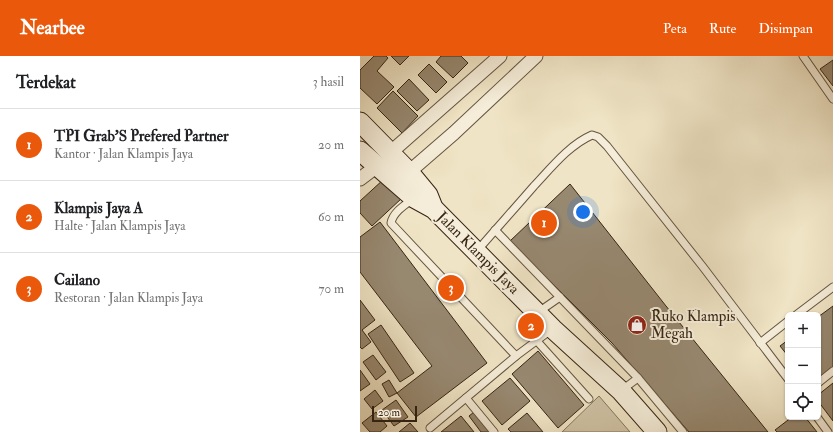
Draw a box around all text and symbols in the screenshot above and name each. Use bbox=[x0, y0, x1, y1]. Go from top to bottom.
text: Nearbee bbox=[20, 16, 85, 40]
text: Peta bbox=[663, 20, 687, 37]
text: Rute bbox=[709, 20, 736, 37]
text: Disimpan bbox=[758, 20, 813, 37]
text: Terdekat bbox=[16, 72, 76, 93]
text: 3 hasil bbox=[313, 74, 344, 90]
text: TPI Grab'S Prefered Partner bbox=[54, 127, 229, 146]
text: 1 bbox=[27, 137, 31, 153]
text: 20 m bbox=[318, 137, 344, 153]
text: Kantor · Jalan Klampis Jaya bbox=[54, 146, 193, 162]
text: Klampis Jaya A bbox=[54, 199, 143, 218]
your location bbox=[573, 202, 593, 222]
street label: Jalan Klampis Jaya bbox=[431, 207, 524, 300]
pin: 1 bbox=[531, 208, 557, 238]
text: 2 bbox=[26, 209, 32, 225]
text: 60 m bbox=[318, 209, 344, 225]
text: Halte · Jalan Klampis Jaya bbox=[54, 218, 186, 234]
text: Cailano bbox=[54, 271, 100, 290]
pin: 3 bbox=[438, 273, 464, 303]
text: 3 bbox=[27, 281, 32, 297]
text: 70 m bbox=[319, 281, 344, 297]
text: Restoran · Jalan Klampis Jaya bbox=[54, 290, 203, 306]
place label: Ruko Klampis Megah bbox=[651, 307, 735, 343]
pin: 2 bbox=[518, 311, 544, 341]
map controls bbox=[785, 312, 821, 420]
button: + bbox=[785, 312, 821, 348]
shop icon: Ruko Klampis Megah bbox=[626, 314, 648, 336]
button: − bbox=[785, 348, 821, 384]
button: locate bbox=[785, 384, 821, 420]
scale bar bbox=[372, 404, 417, 423]
text: 20 m bbox=[378, 406, 400, 419]

